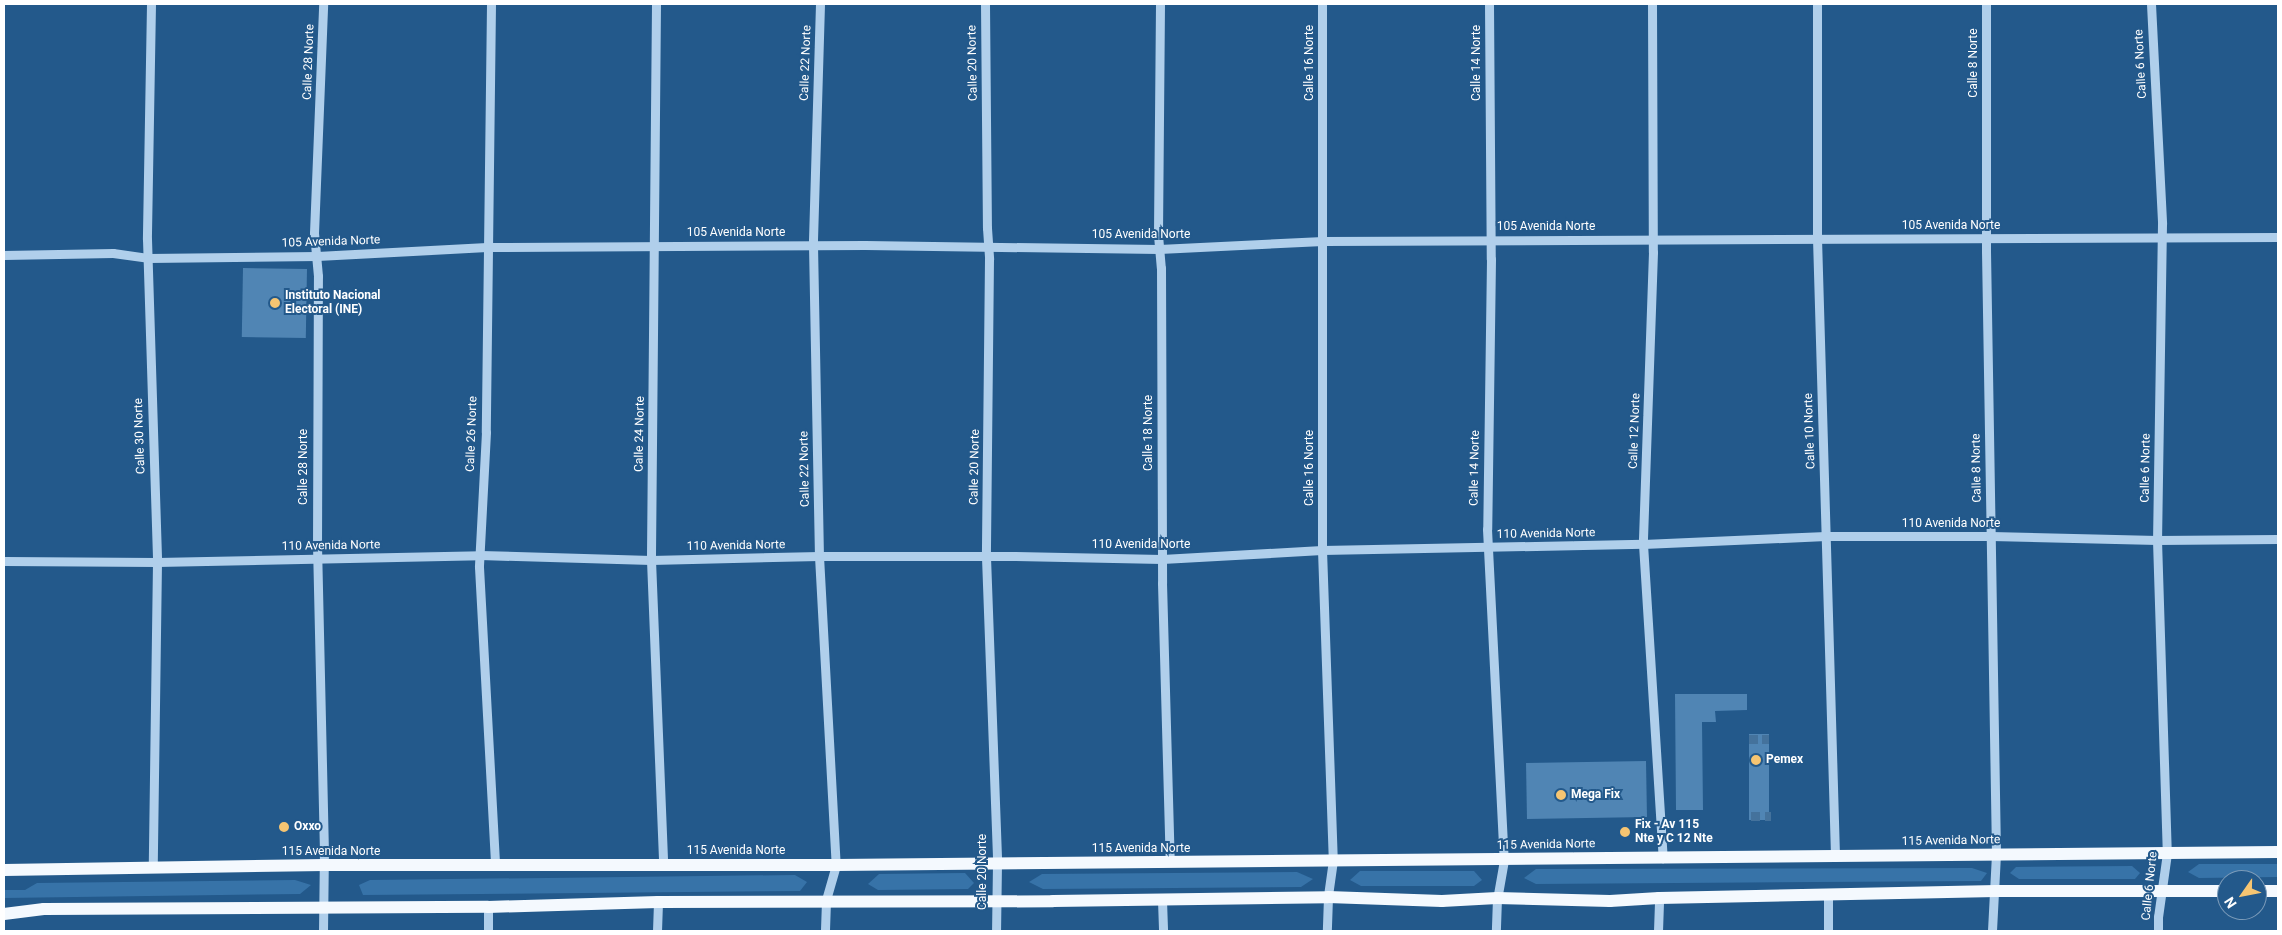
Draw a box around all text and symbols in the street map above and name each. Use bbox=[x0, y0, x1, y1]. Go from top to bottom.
street label: Calle 28 Norte bbox=[300, 24, 318, 100]
street label: Calle 22 Norte bbox=[797, 25, 815, 101]
street label: Calle 20 Norte bbox=[965, 25, 981, 101]
street label: Calle 16 Norte bbox=[1303, 25, 1317, 101]
street label: Calle 14 Norte bbox=[1470, 25, 1484, 101]
street label: Calle 8 Norte bbox=[1967, 28, 1981, 98]
street label: Calle 6 Norte bbox=[2132, 29, 2150, 99]
street label: 105 Avenida Norte bbox=[1902, 219, 2000, 233]
street label: 105 Avenida Norte bbox=[1497, 220, 1595, 234]
street label: 105 Avenida Norte bbox=[687, 226, 785, 240]
street label: 105 Avenida Norte bbox=[1092, 228, 1190, 242]
street label: 105 Avenida Norte bbox=[281, 233, 381, 251]
place label: Instituto Nacional Electoral (INE) bbox=[285, 289, 380, 317]
marker: Instituto Nacional Electoral (INE) bbox=[269, 297, 281, 309]
street label: Calle 12 Norte bbox=[1626, 393, 1644, 469]
street label: Calle 10 Norte bbox=[1801, 393, 1819, 469]
street label: Calle 18 Norte bbox=[1142, 395, 1156, 471]
street label: Calle 26 Norte bbox=[463, 396, 481, 472]
street label: Calle 24 Norte bbox=[632, 396, 648, 472]
street label: Calle 30 Norte bbox=[131, 398, 149, 474]
street label: Calle 28 Norte bbox=[297, 429, 311, 505]
street label: Calle 20 Norte bbox=[967, 429, 983, 505]
street label: Calle 16 Norte bbox=[1303, 430, 1317, 506]
street label: Calle 14 Norte bbox=[1467, 430, 1483, 506]
street label: Calle 22 Norte bbox=[797, 431, 813, 507]
street label: Calle 8 Norte bbox=[1969, 433, 1985, 503]
street label: Calle 6 Norte bbox=[2138, 433, 2154, 503]
street label: 110 Avenida Norte bbox=[1902, 517, 2000, 531]
street label: 110 Avenida Norte bbox=[1497, 526, 1595, 542]
street label: 110 Avenida Norte bbox=[282, 538, 380, 554]
street label: 110 Avenida Norte bbox=[687, 538, 785, 554]
street label: 110 Avenida Norte bbox=[1092, 538, 1190, 552]
place label: Pemex bbox=[1766, 753, 1803, 767]
marker: Pemex bbox=[1750, 754, 1762, 766]
place label: Mega Fix bbox=[1571, 788, 1620, 802]
marker: Mega Fix bbox=[1555, 789, 1567, 801]
place label: Fix - Av 115 Nte y C 12 Nte bbox=[1635, 818, 1713, 846]
place label: Oxxo bbox=[294, 820, 321, 834]
marker: Oxxo bbox=[278, 821, 290, 833]
marker: Fix - Av 115 Nte y C 12 Nte bbox=[1619, 826, 1631, 838]
street label: 115 Avenida Norte bbox=[1902, 833, 2000, 849]
street label: Calle 20 Norte bbox=[976, 834, 990, 910]
street label: 115 Avenida Norte bbox=[1497, 837, 1595, 853]
street label: 115 Avenida Norte bbox=[1092, 842, 1190, 856]
street label: 115 Avenida Norte bbox=[687, 844, 785, 858]
street label: 115 Avenida Norte bbox=[282, 845, 380, 859]
street label: Calle 6 Norte bbox=[2139, 851, 2161, 921]
north arrow bbox=[2217, 870, 2267, 920]
text: N bbox=[2221, 894, 2240, 911]

